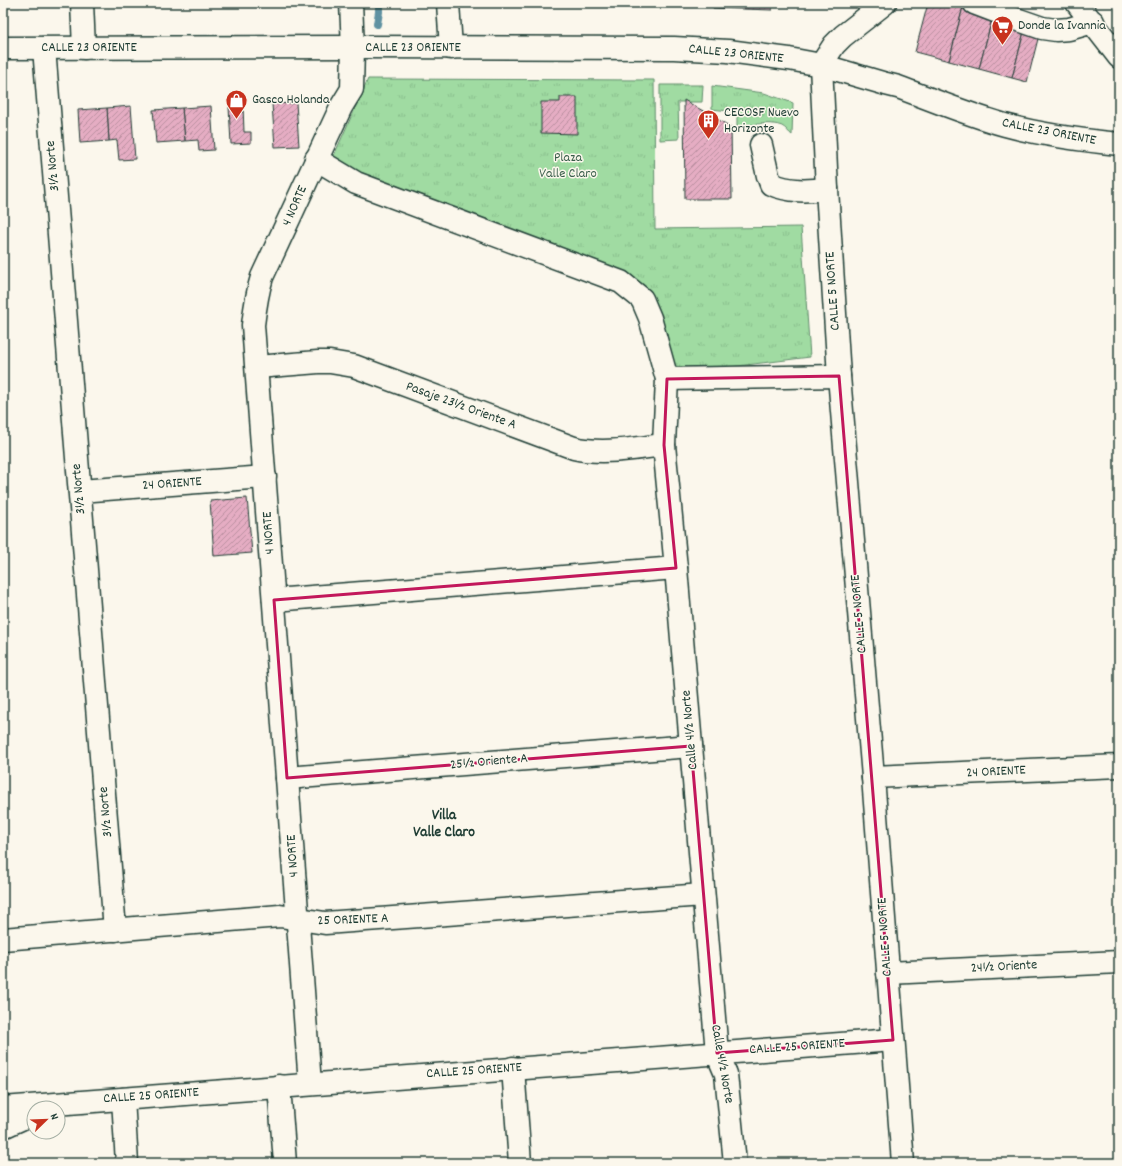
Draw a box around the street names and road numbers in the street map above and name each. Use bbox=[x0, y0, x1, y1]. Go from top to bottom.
street label: CALLE 23 ORIENTE bbox=[41, 38, 137, 58]
street label: CALLE 23 ORIENTE bbox=[365, 38, 461, 58]
street label: CALLE 23 ORIENTE bbox=[687, 39, 785, 69]
street label: CALLE 23 ORIENTE bbox=[1000, 113, 1098, 151]
street label: 3½ Norte bbox=[41, 140, 65, 192]
street label: 4 NORTE bbox=[277, 182, 313, 230]
street label: CALLE 5 NORTE bbox=[820, 250, 846, 331]
street label: Pasaje 23½ Oriente A bbox=[403, 377, 519, 435]
street label: 3½ Norte bbox=[67, 463, 91, 515]
street label: 24 ORIENTE bbox=[142, 472, 203, 496]
street label: 4 NORTE bbox=[257, 510, 280, 555]
street label: CALLE 5 NORTE bbox=[846, 573, 872, 654]
street label: Calle 4½ Norte bbox=[677, 689, 703, 771]
street label: 25½ Oriente A bbox=[449, 749, 529, 775]
street label: 24 ORIENTE bbox=[966, 760, 1027, 784]
street label: 3½ Norte bbox=[94, 786, 118, 838]
street label: 4 NORTE bbox=[281, 833, 304, 878]
street label: CALLE 5 NORTE bbox=[872, 896, 898, 977]
street label: 25 ORIENTE A bbox=[317, 909, 389, 931]
street label: 24½ Oriente bbox=[970, 955, 1038, 979]
street label: Calle 4½ Norte bbox=[705, 1023, 739, 1105]
street label: CALLE 25 ORIENTE bbox=[749, 1034, 846, 1060]
street label: CALLE 25 ORIENTE bbox=[426, 1058, 523, 1084]
street label: CALLE 25 ORIENTE bbox=[103, 1083, 200, 1109]

